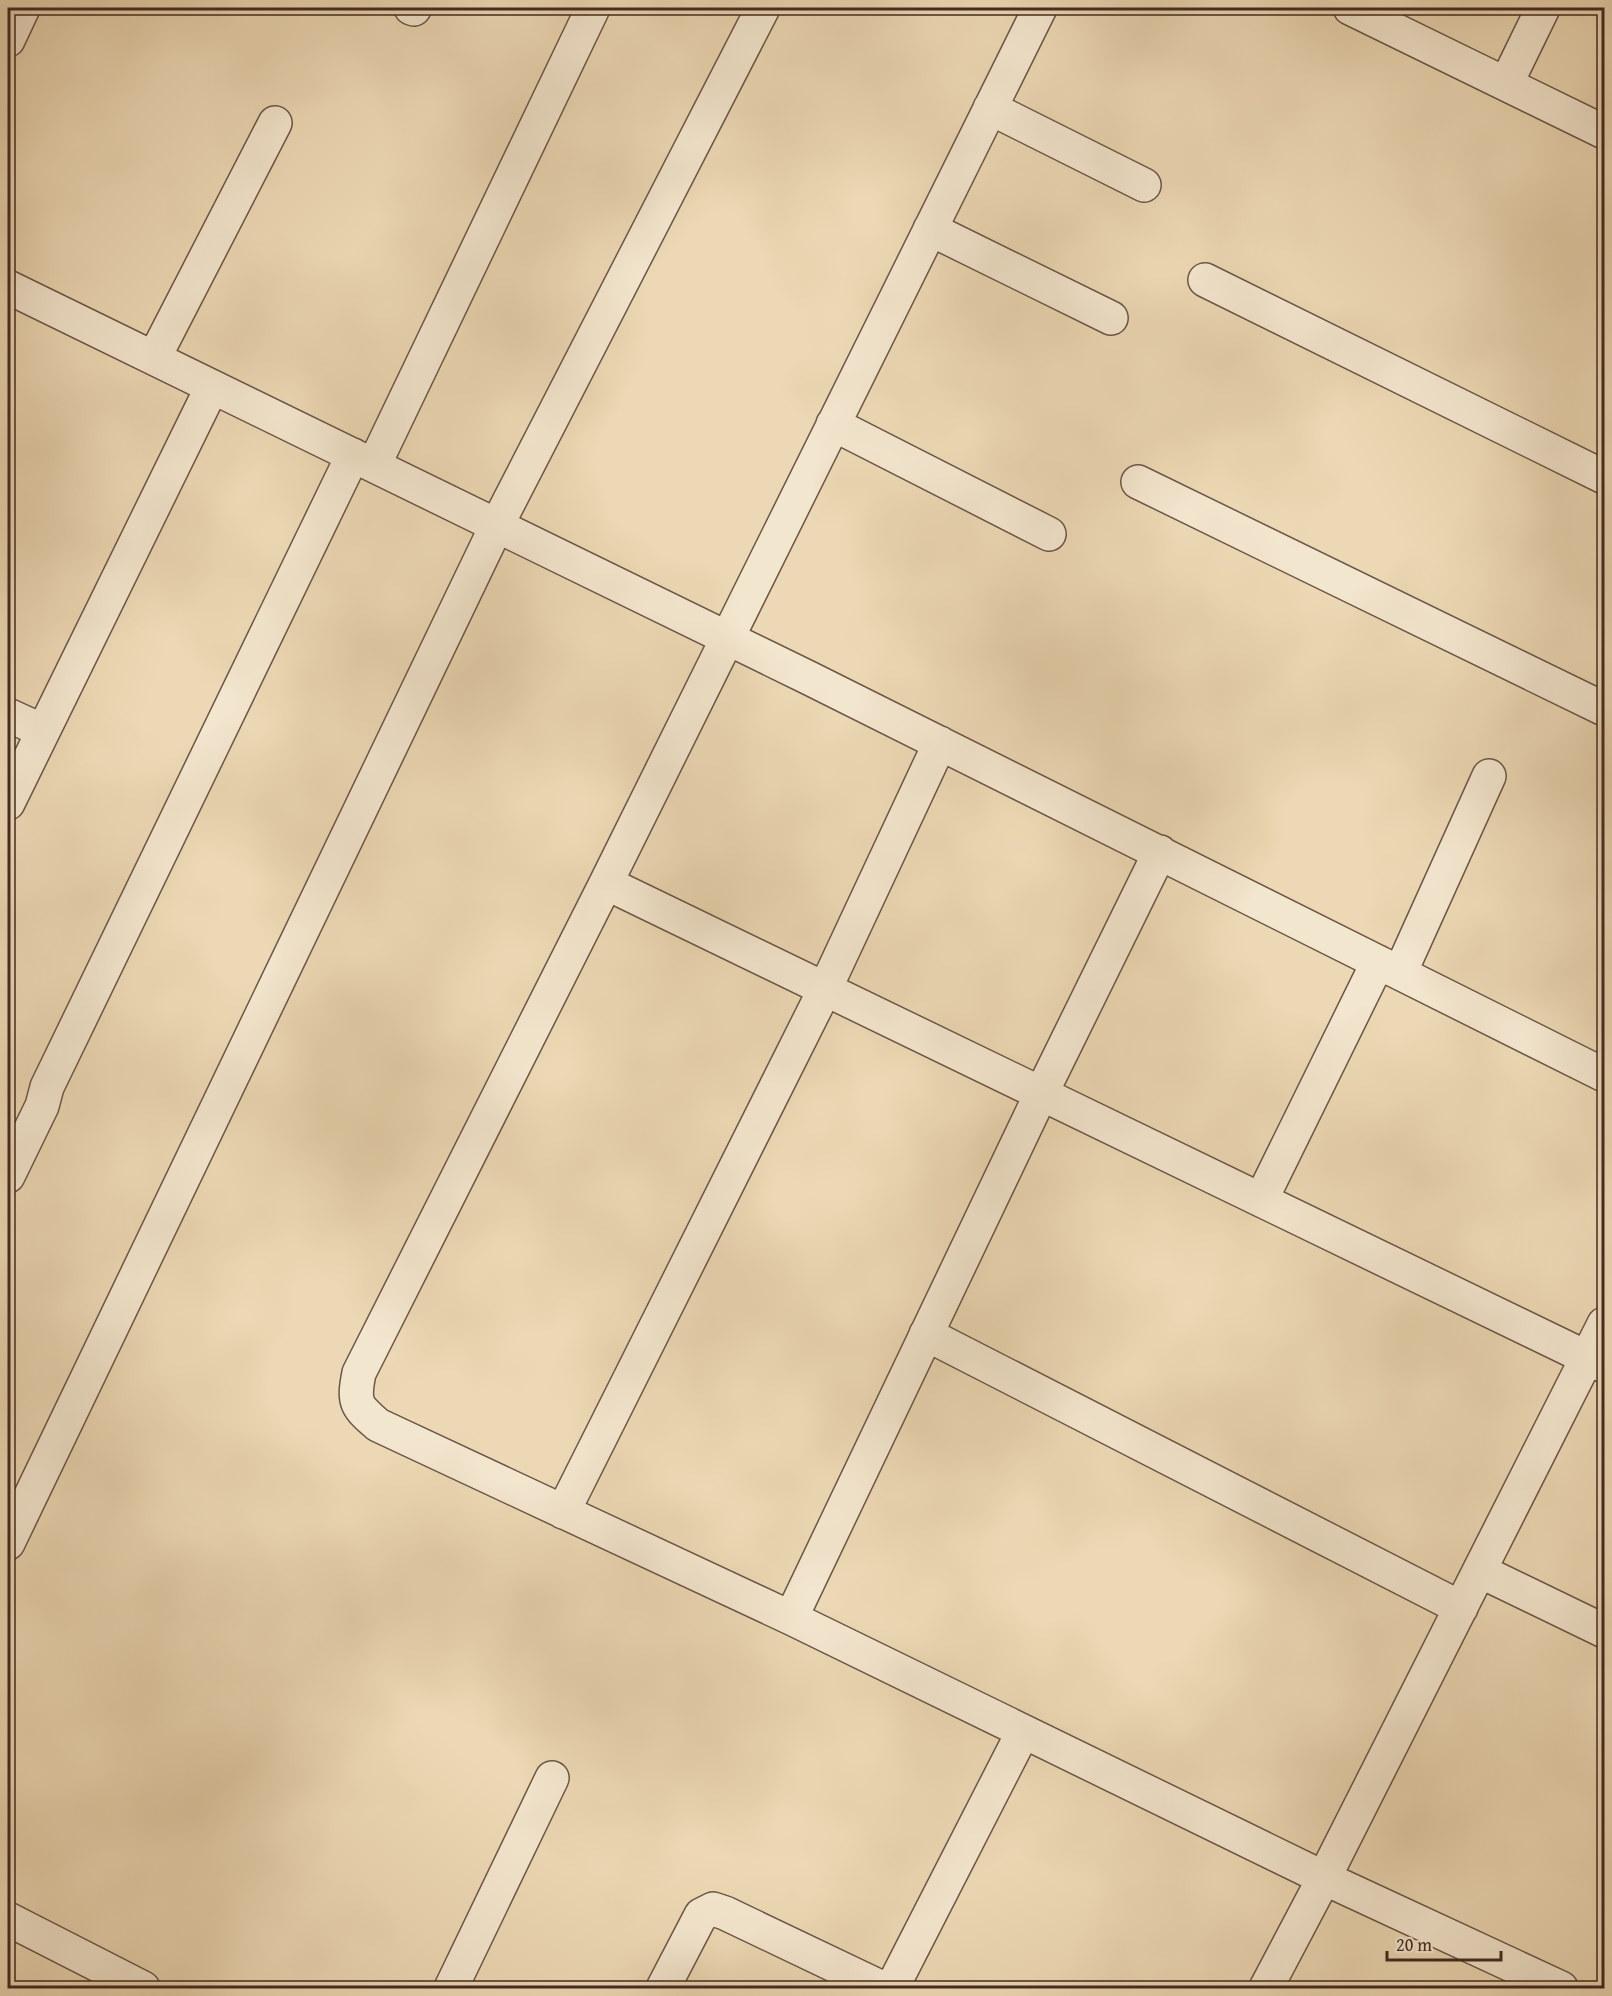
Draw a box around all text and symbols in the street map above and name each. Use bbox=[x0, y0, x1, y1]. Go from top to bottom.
scale bar bbox=[1387, 1924, 1501, 1962]
text: 20 m bbox=[1396, 1931, 1432, 1958]

